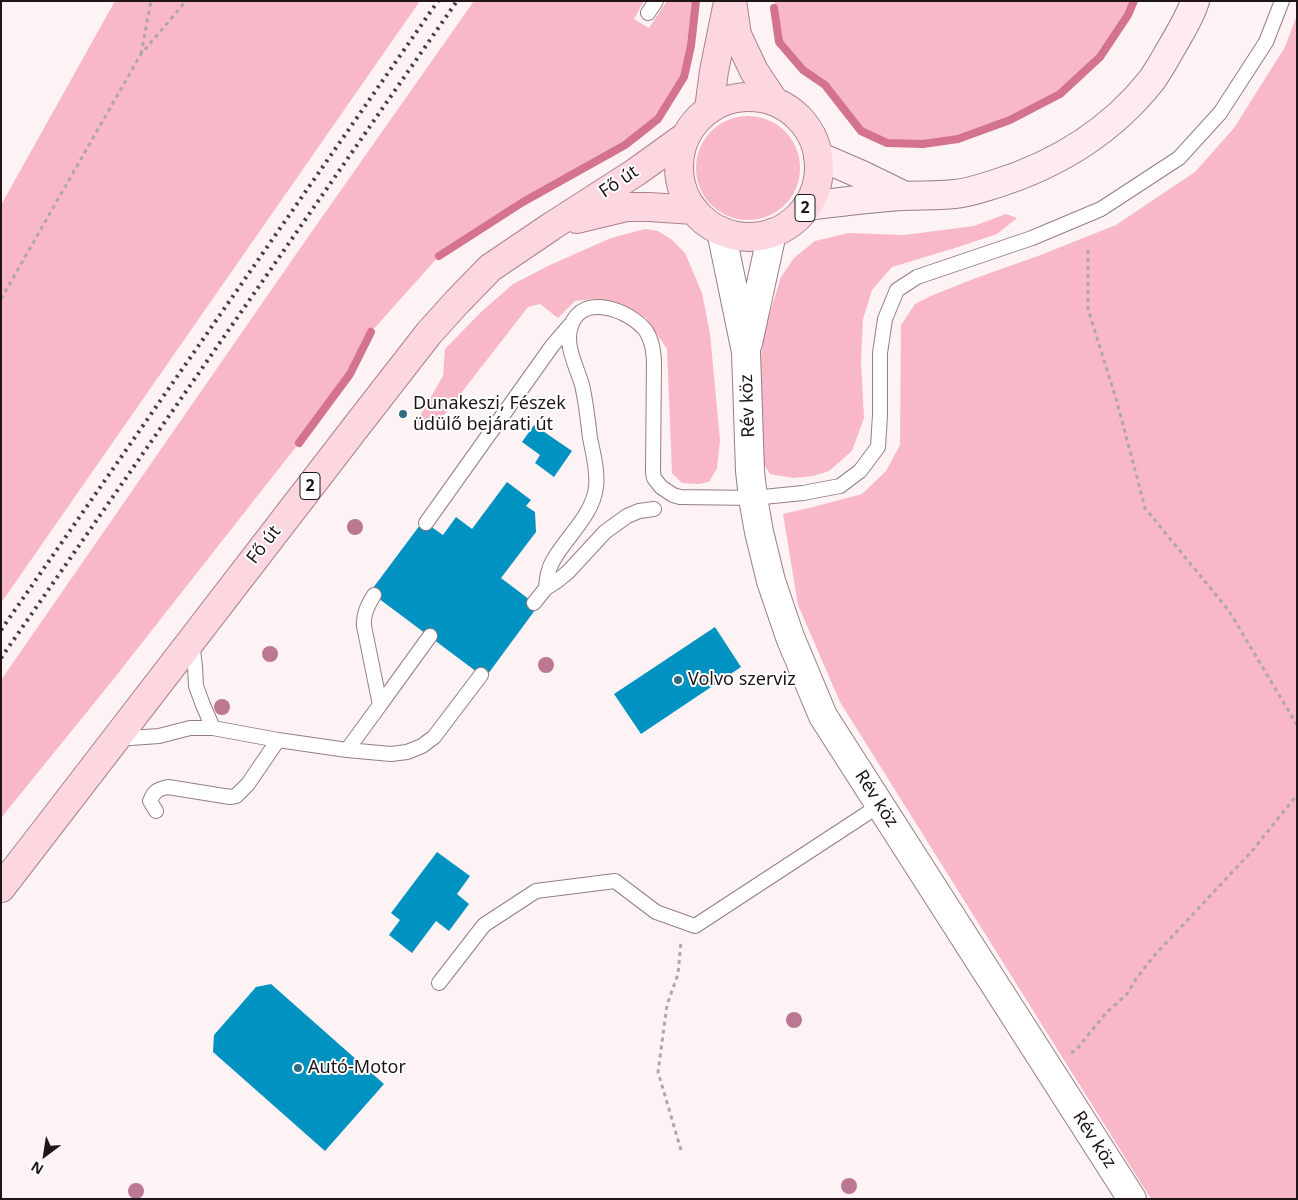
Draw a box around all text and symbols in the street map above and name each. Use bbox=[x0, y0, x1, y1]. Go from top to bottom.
street label: Fő út bbox=[595, 161, 643, 203]
road number: 2 bbox=[795, 194, 815, 222]
street label: Rév köz bbox=[736, 374, 760, 438]
place label: Dunakeszi, Fészek üdülő bejárati út bbox=[413, 393, 566, 436]
marker: Dunakeszi, Fészek üdülő bejárati út bbox=[397, 408, 409, 420]
road number: 2 bbox=[300, 472, 320, 500]
street label: Fő út bbox=[242, 522, 286, 568]
place label: Volvo szerviz bbox=[688, 669, 796, 691]
marker: Volvo szerviz bbox=[672, 674, 684, 686]
street label: Rév köz bbox=[850, 766, 902, 832]
place label: Autó-Motor bbox=[308, 1057, 406, 1079]
marker: Autó-Motor bbox=[292, 1062, 304, 1074]
street label: Rév köz bbox=[1068, 1107, 1120, 1173]
north arrow bbox=[20, 1130, 70, 1180]
text: N bbox=[27, 1157, 47, 1179]

